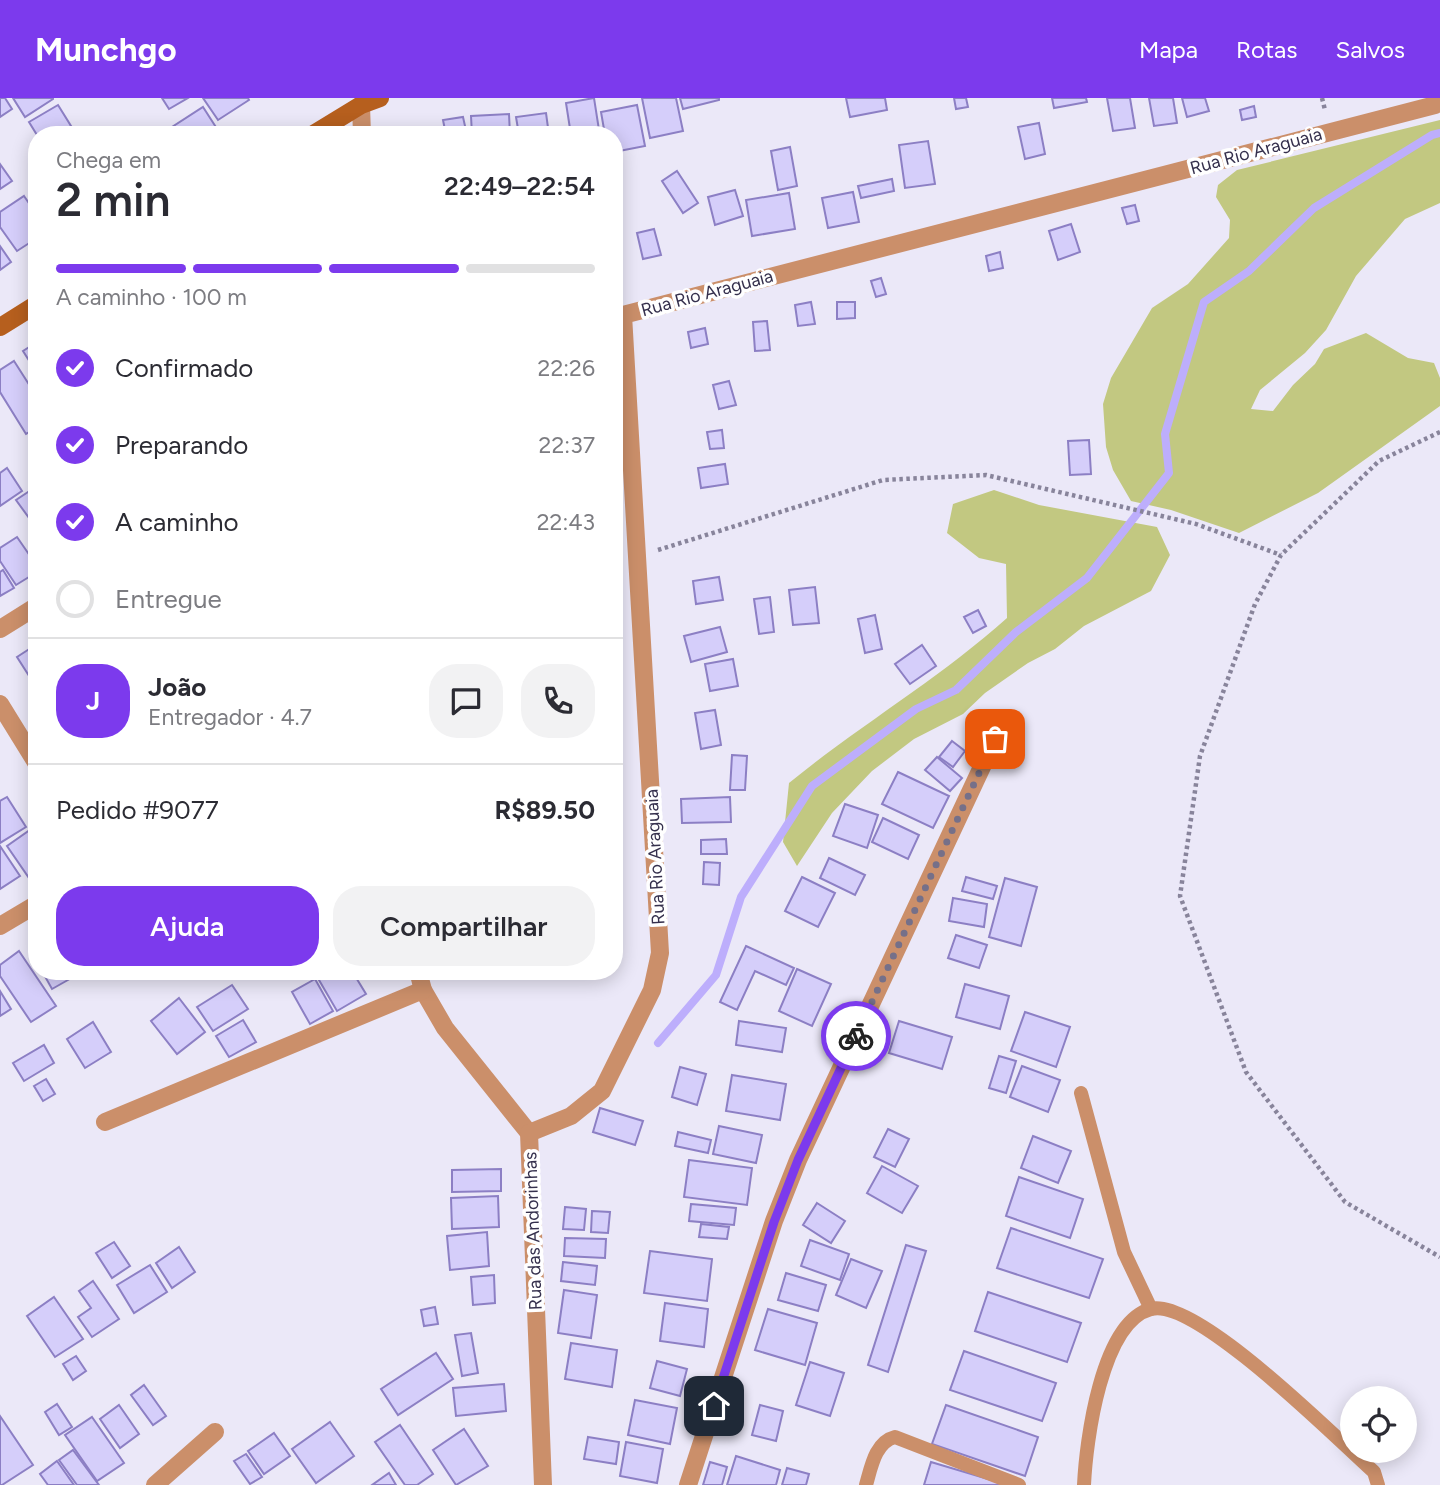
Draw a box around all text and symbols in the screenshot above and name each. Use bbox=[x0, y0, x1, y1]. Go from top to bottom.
text: Munchgo bbox=[35, 30, 177, 69]
text: Mapa bbox=[1139, 35, 1198, 64]
text: Rotas bbox=[1236, 35, 1297, 64]
text: Salvos bbox=[1335, 35, 1405, 64]
street label: Rua Rio Araguaia bbox=[1188, 123, 1324, 179]
text: Chega em bbox=[56, 146, 161, 174]
text: 22:49–22:54 bbox=[444, 170, 595, 202]
text: 2 min bbox=[56, 172, 171, 228]
street label: Rua Rio Araguaia bbox=[639, 265, 775, 321]
text: A caminho · 100 m bbox=[56, 283, 247, 311]
icon: check bbox=[56, 349, 94, 387]
text: Confirmado bbox=[115, 352, 253, 384]
text: 22:26 bbox=[538, 354, 595, 382]
icon: check bbox=[56, 426, 94, 464]
text: Preparando bbox=[115, 429, 248, 461]
text: 22:37 bbox=[539, 431, 595, 459]
icon: check bbox=[56, 503, 94, 541]
text: A caminho bbox=[115, 506, 239, 538]
text: 22:43 bbox=[537, 508, 595, 536]
text: Entregue bbox=[115, 583, 222, 615]
button: chat bbox=[429, 664, 503, 738]
button: phone bbox=[521, 664, 595, 738]
text: João bbox=[148, 671, 206, 703]
text: J bbox=[86, 685, 100, 717]
text: Entregador · 4.7 bbox=[148, 703, 312, 731]
pin bbox=[965, 709, 1025, 769]
icon: bag bbox=[976, 720, 1014, 758]
street label: Rua Rio Araguaia bbox=[640, 789, 670, 925]
text: Pedido #9077 bbox=[56, 794, 219, 826]
text: R$89.50 bbox=[494, 794, 595, 826]
button: Ajuda bbox=[56, 886, 319, 966]
button: Compartilhar bbox=[333, 886, 595, 966]
courier bbox=[821, 1001, 891, 1071]
icon: bike bbox=[837, 1017, 875, 1055]
street label: Rua das Andorinhas bbox=[519, 1151, 547, 1311]
pin bbox=[684, 1376, 744, 1436]
map controls bbox=[1340, 1386, 1417, 1463]
button: locate bbox=[1340, 1386, 1417, 1463]
icon: home bbox=[695, 1387, 733, 1425]

